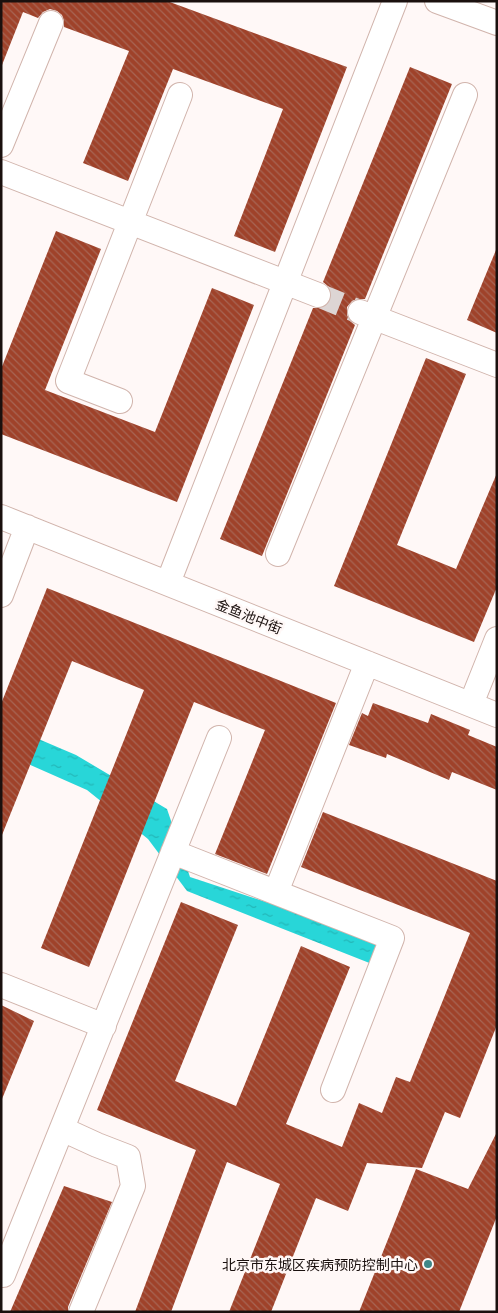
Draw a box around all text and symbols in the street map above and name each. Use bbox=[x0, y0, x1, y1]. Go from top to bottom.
street label: 金鱼池中街 bbox=[213, 595, 285, 637]
place label: 北京市东城区疾病预防控制中心 bbox=[222, 1256, 418, 1273]
marker: 北京市东城区疾病预防控制中心 bbox=[422, 1258, 434, 1270]

